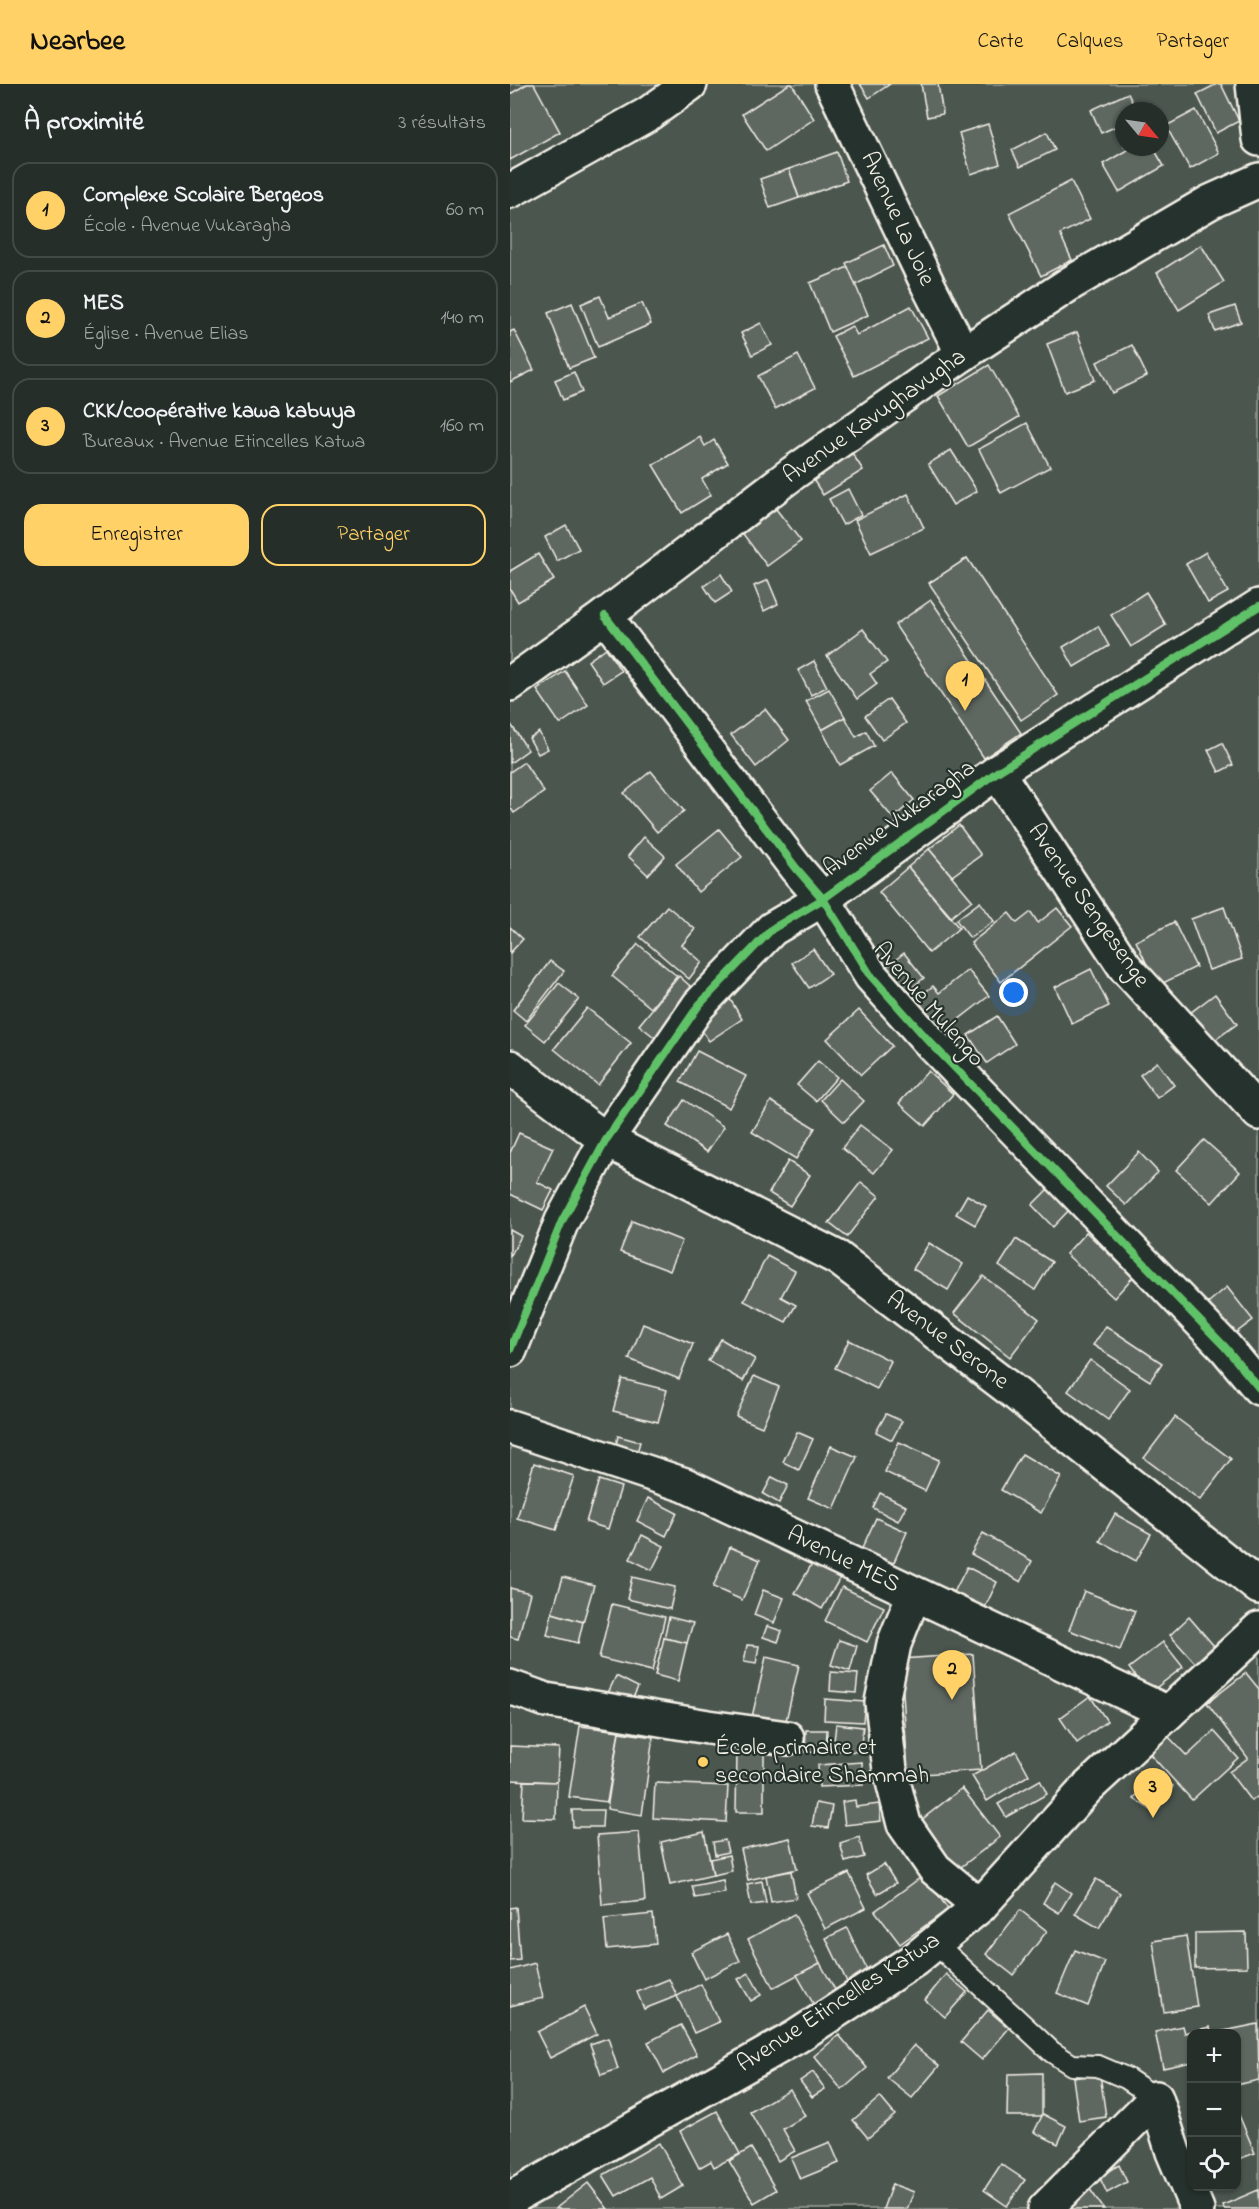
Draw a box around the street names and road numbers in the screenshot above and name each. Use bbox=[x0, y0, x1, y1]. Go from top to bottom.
street label: Avenue La Joie bbox=[851, 146, 944, 292]
street label: Avenue Kavughavugha bbox=[776, 341, 974, 493]
street label: Avenue Vukaragha bbox=[817, 752, 983, 886]
street label: Avenue Sengesenge bbox=[1018, 817, 1158, 996]
street label: Avenue Mulengo bbox=[864, 935, 992, 1075]
street label: Avenue Serone bbox=[878, 1283, 1016, 1399]
street label: Avenue MES bbox=[780, 1517, 906, 1603]
street label: Avenue Etincelles Katwa bbox=[730, 1924, 948, 2082]

